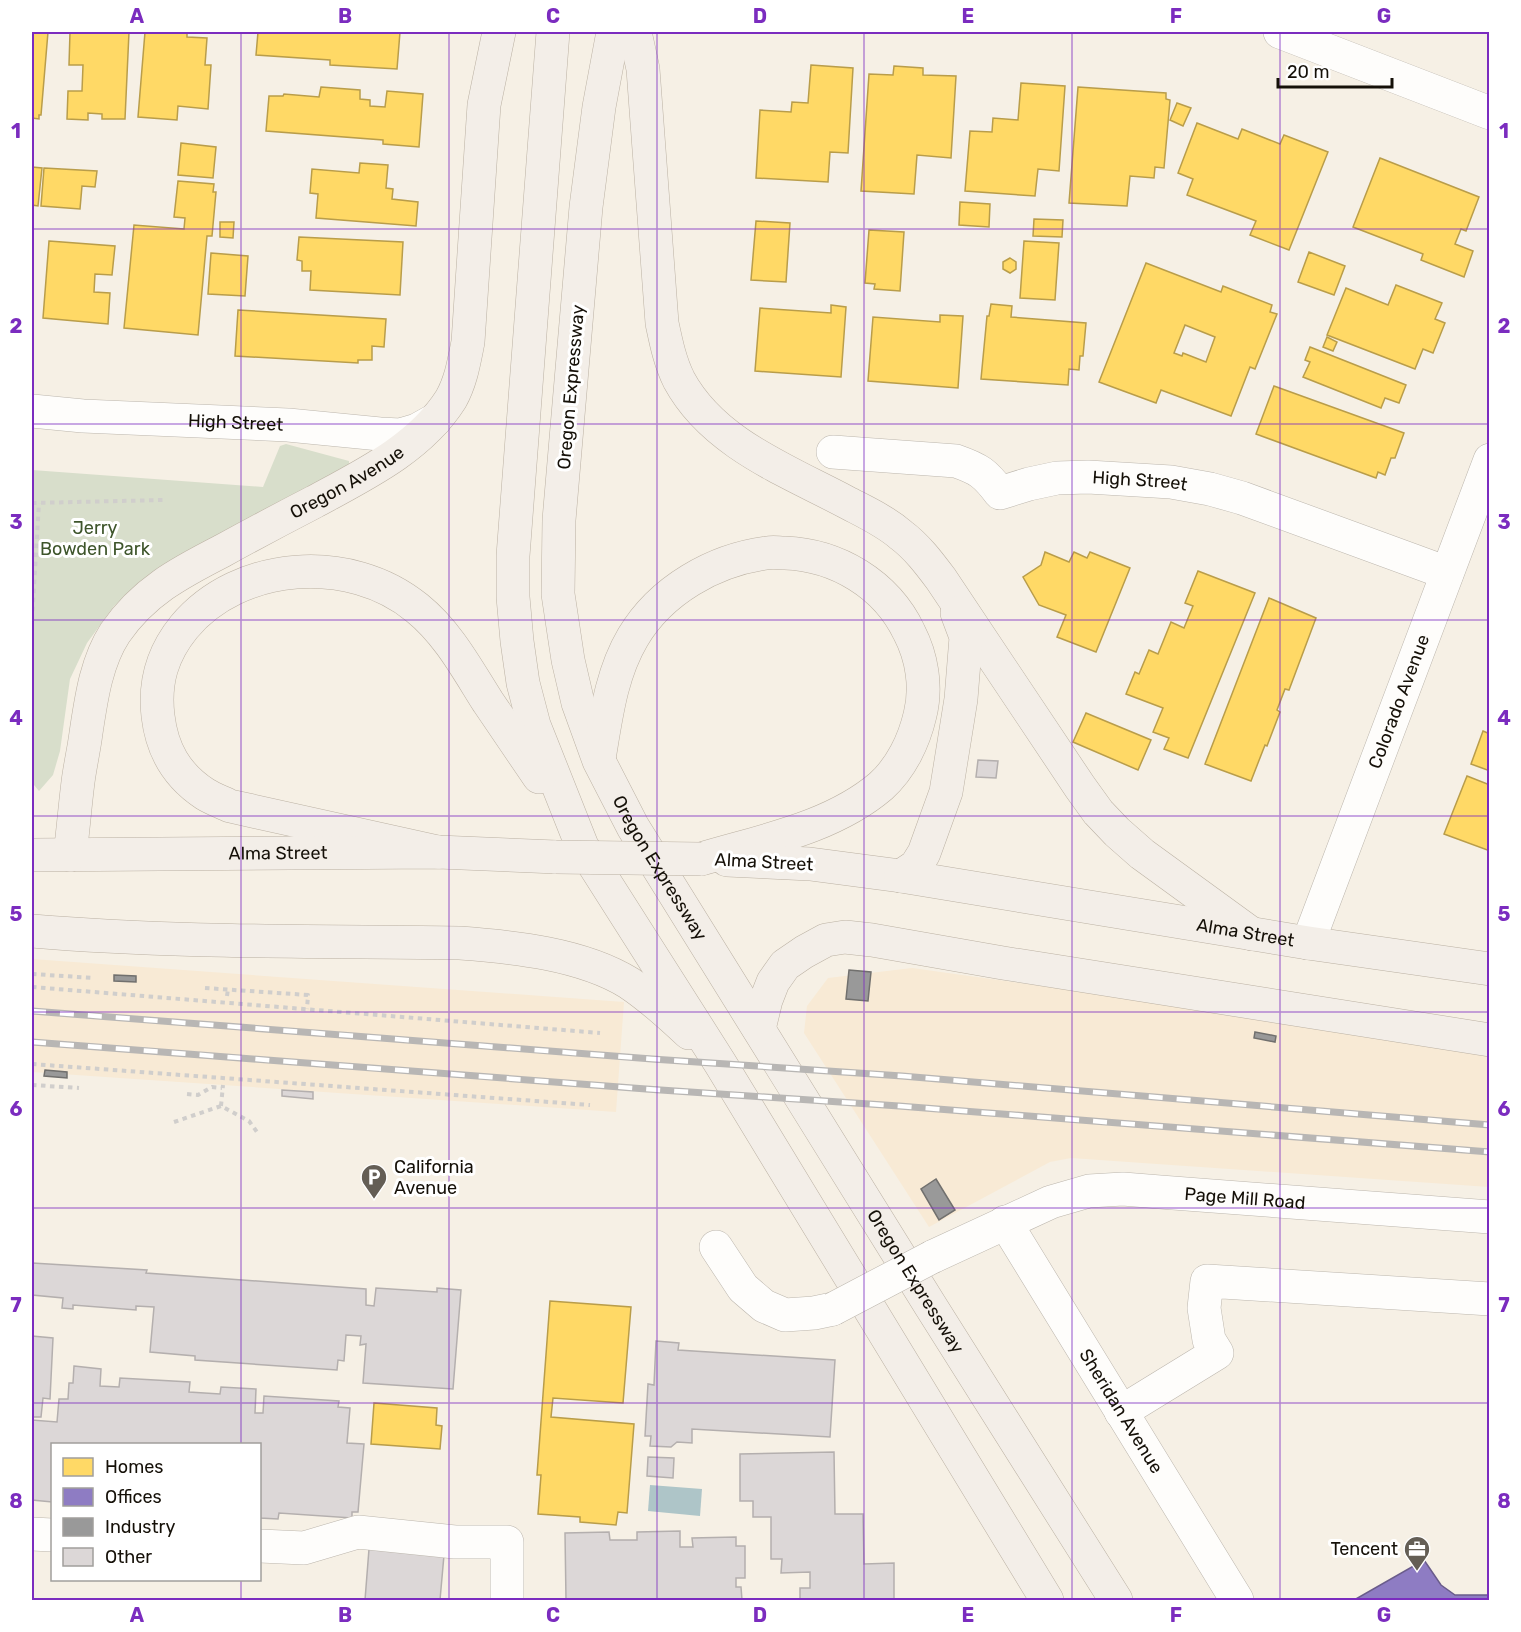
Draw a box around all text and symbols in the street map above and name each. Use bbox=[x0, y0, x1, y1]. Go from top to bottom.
text: A bbox=[130, 4, 145, 28]
text: B bbox=[338, 4, 352, 28]
text: C bbox=[546, 4, 560, 28]
text: D bbox=[753, 4, 767, 28]
text: E bbox=[962, 4, 974, 28]
text: F bbox=[1170, 4, 1182, 28]
text: G bbox=[1377, 4, 1391, 28]
scale bar bbox=[1278, 51, 1392, 89]
text: 20 m bbox=[1287, 61, 1329, 83]
text: 1 bbox=[11, 119, 21, 143]
text: 1 bbox=[1499, 119, 1509, 143]
street label: Oregon Expressway bbox=[553, 304, 589, 470]
text: 2 bbox=[10, 314, 23, 338]
text: 2 bbox=[1498, 314, 1511, 338]
street label: High Street bbox=[187, 410, 284, 436]
street label: Oregon Avenue bbox=[286, 441, 408, 524]
street label: High Street bbox=[1092, 466, 1189, 496]
text: 3 bbox=[9, 510, 23, 534]
text: 3 bbox=[1497, 510, 1511, 534]
park label: Jerry Bowden Park bbox=[40, 517, 151, 560]
street label: Colorado Avenue bbox=[1364, 631, 1434, 772]
text: 4 bbox=[9, 706, 23, 730]
text: 4 bbox=[1497, 706, 1511, 730]
street label: Oregon Expressway bbox=[608, 792, 712, 945]
street label: Alma Street bbox=[228, 842, 328, 865]
street label: Alma Street bbox=[714, 848, 814, 876]
text: 5 bbox=[10, 902, 23, 926]
text: 5 bbox=[1498, 902, 1511, 926]
street label: Alma Street bbox=[1195, 914, 1296, 952]
text: 6 bbox=[9, 1097, 23, 1121]
text: 6 bbox=[1497, 1097, 1511, 1121]
place label: California Avenue bbox=[394, 1156, 474, 1199]
parking icon: California Avenue bbox=[359, 1162, 389, 1200]
street label: Page Mill Road bbox=[1184, 1183, 1306, 1214]
street label: Oregon Expressway bbox=[862, 1205, 969, 1357]
text: 7 bbox=[10, 1293, 22, 1317]
text: 7 bbox=[1498, 1293, 1510, 1317]
street label: Sheridan Avenue bbox=[1075, 1345, 1168, 1478]
legend bbox=[51, 1443, 261, 1581]
text: Homes bbox=[105, 1456, 163, 1478]
text: Offices bbox=[105, 1486, 162, 1508]
text: 8 bbox=[9, 1489, 23, 1513]
text: 8 bbox=[1497, 1489, 1511, 1513]
text: Industry bbox=[105, 1516, 175, 1538]
office icon: Tencent bbox=[1402, 1534, 1432, 1572]
place label: Tencent bbox=[1330, 1538, 1398, 1560]
text: Other bbox=[105, 1546, 152, 1568]
text: A bbox=[130, 1603, 145, 1627]
text: B bbox=[338, 1603, 352, 1627]
text: C bbox=[546, 1603, 560, 1627]
text: D bbox=[753, 1603, 767, 1627]
text: E bbox=[962, 1603, 974, 1627]
text: F bbox=[1170, 1603, 1182, 1627]
text: G bbox=[1377, 1603, 1391, 1627]

